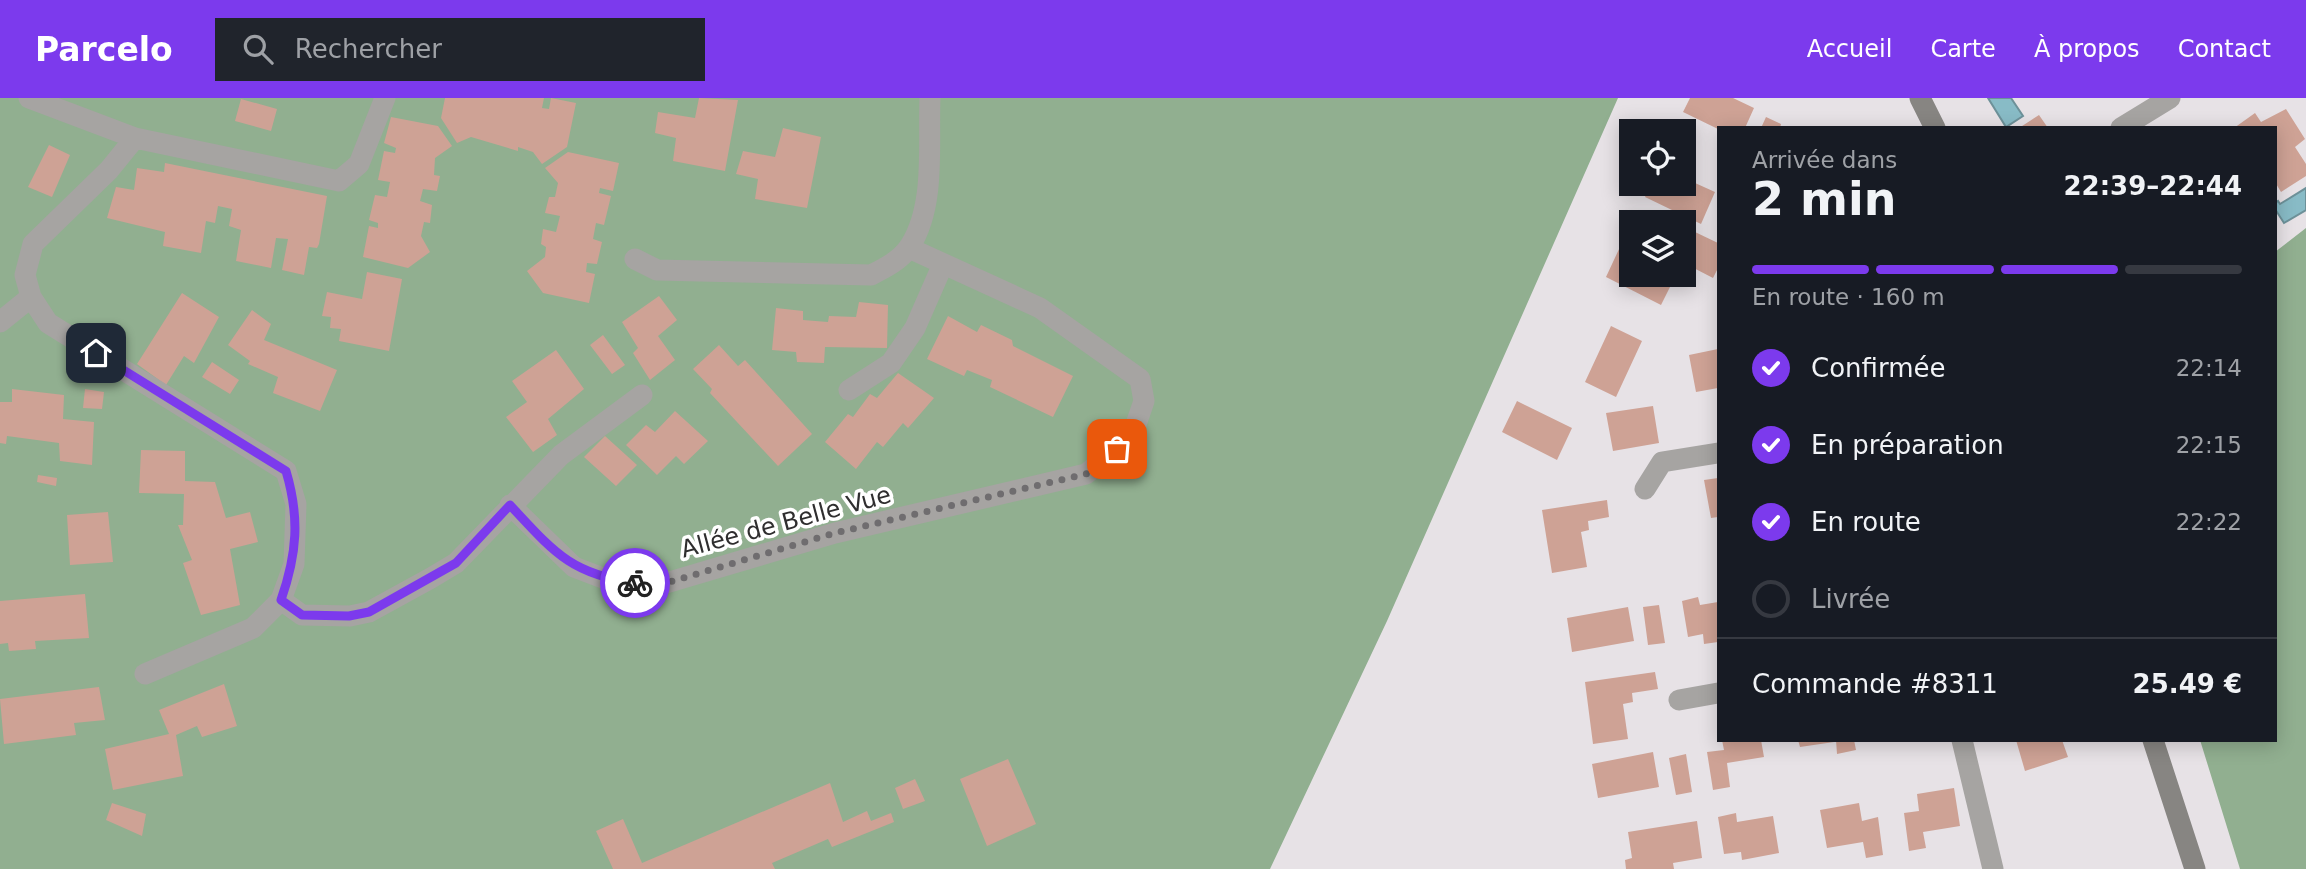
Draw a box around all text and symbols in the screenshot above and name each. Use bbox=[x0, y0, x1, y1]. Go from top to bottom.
search box bbox=[215, 18, 705, 81]
text: Parcelo bbox=[35, 30, 173, 69]
icon: search bbox=[239, 30, 277, 68]
text: Rechercher bbox=[295, 34, 442, 64]
text: Accueil bbox=[1807, 35, 1892, 63]
text: Carte bbox=[1930, 35, 1996, 63]
text: À propos bbox=[2034, 35, 2140, 63]
text: Contact bbox=[2178, 35, 2271, 63]
map controls bbox=[1619, 119, 1696, 287]
button: locate bbox=[1619, 119, 1696, 196]
text: Arrivée dans bbox=[1752, 147, 1897, 173]
text: 22:39–22:44 bbox=[2063, 171, 2242, 201]
text: 2 min bbox=[1752, 172, 1896, 226]
button: layers bbox=[1619, 210, 1696, 287]
text: En route · 160 m bbox=[1752, 284, 1945, 310]
pin bbox=[66, 323, 126, 383]
icon: home bbox=[77, 334, 115, 372]
icon: check bbox=[1752, 349, 1790, 387]
text: Confirmée bbox=[1811, 353, 1945, 383]
text: 22:14 bbox=[2176, 355, 2242, 381]
pin bbox=[1087, 419, 1147, 479]
icon: check bbox=[1752, 426, 1790, 464]
icon: bag bbox=[1098, 430, 1136, 468]
text: En préparation bbox=[1811, 430, 2004, 460]
text: 22:15 bbox=[2176, 432, 2242, 458]
street label: Allée de Belle Vue bbox=[678, 480, 894, 564]
icon: check bbox=[1752, 503, 1790, 541]
text: En route bbox=[1811, 507, 1921, 537]
text: 22:22 bbox=[2176, 509, 2242, 535]
courier bbox=[600, 548, 670, 618]
icon: bike bbox=[616, 564, 654, 602]
text: Livrée bbox=[1811, 584, 1890, 614]
text: Commande #8311 bbox=[1752, 669, 1998, 699]
text: 25.49 € bbox=[2133, 669, 2242, 699]

